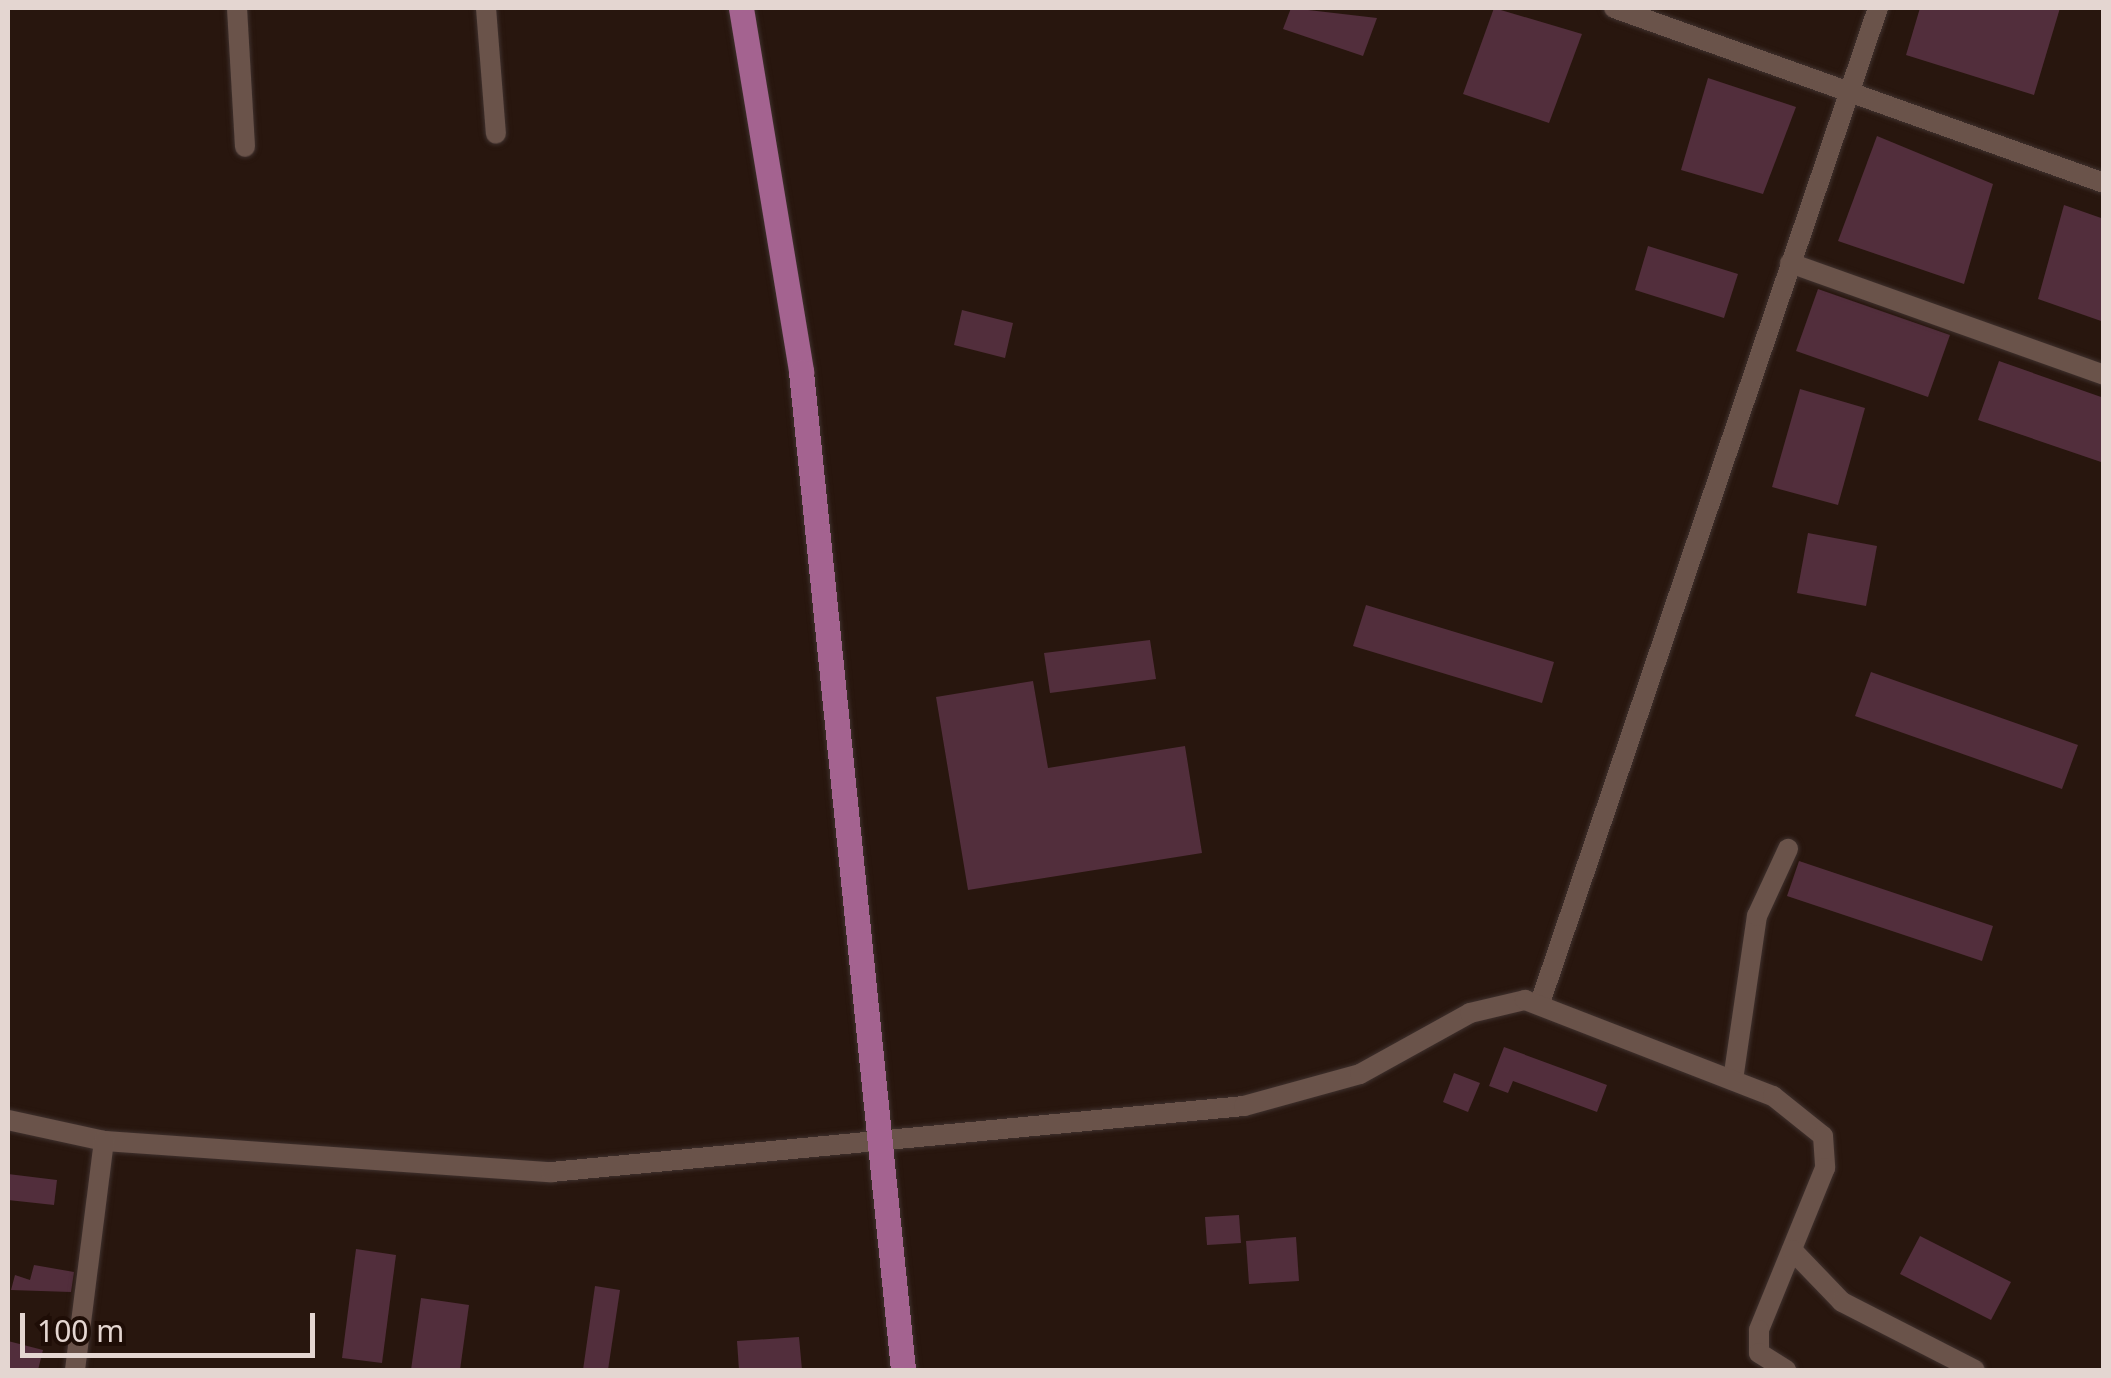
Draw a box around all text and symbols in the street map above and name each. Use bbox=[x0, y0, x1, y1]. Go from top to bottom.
scale bar bbox=[25, 1293, 320, 1355]
text: 100 m bbox=[37, 1310, 124, 1351]

